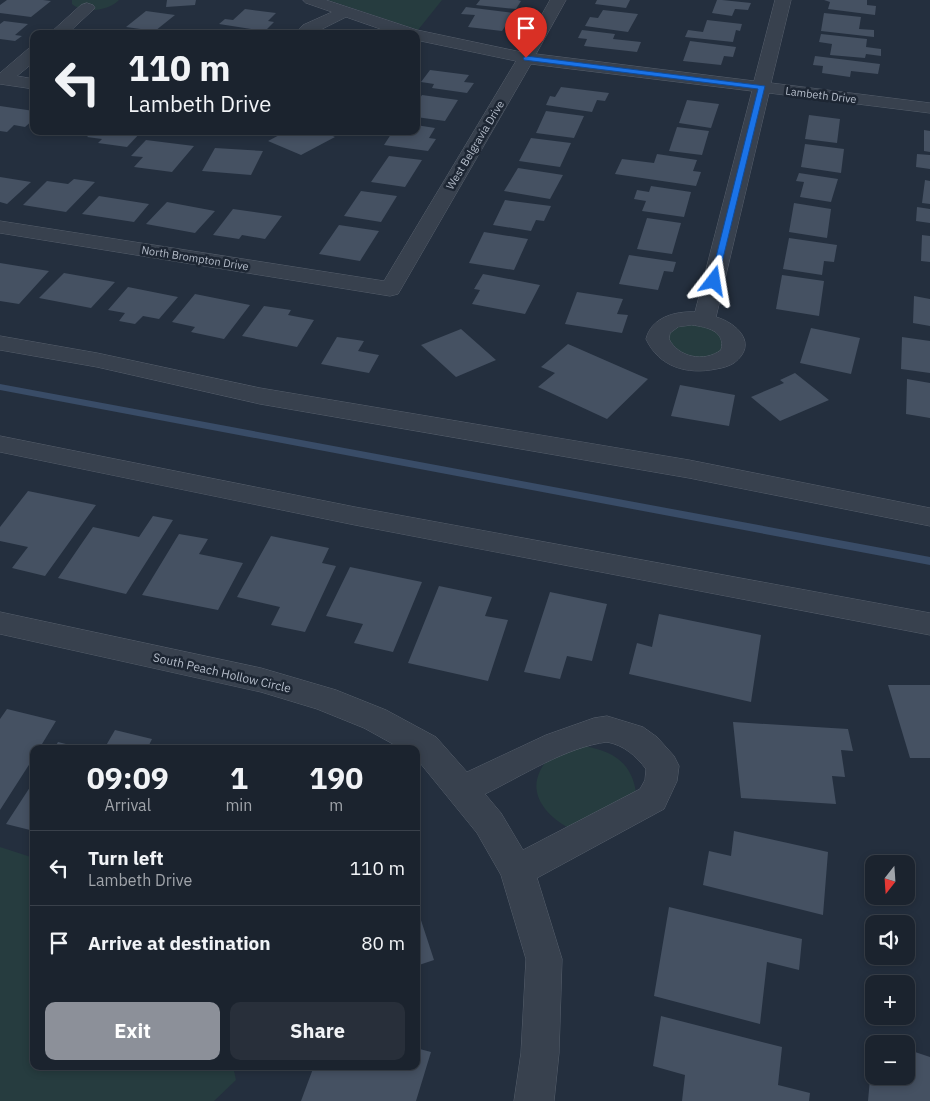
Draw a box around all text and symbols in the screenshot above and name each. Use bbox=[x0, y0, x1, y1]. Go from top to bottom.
pin bbox=[505, 7, 547, 58]
icon: arrive bbox=[512, 14, 540, 42]
text: 110 m bbox=[128, 45, 231, 91]
icon: left bbox=[45, 50, 110, 115]
street label: Lambeth Drive bbox=[785, 84, 857, 106]
text: Lambeth Drive bbox=[128, 89, 271, 118]
street label: West Belgravia Drive bbox=[443, 98, 507, 192]
street label: North Brompton Drive bbox=[140, 243, 250, 273]
position arrow bbox=[687, 254, 739, 306]
street label: South Peach Hollow Circle bbox=[152, 649, 293, 696]
text: 09:09 bbox=[87, 758, 169, 797]
text: 1 bbox=[230, 758, 248, 797]
text: 190 bbox=[309, 758, 363, 797]
text: Arrival bbox=[104, 795, 151, 815]
text: min bbox=[225, 795, 252, 815]
text: m bbox=[329, 795, 343, 815]
text: Turn left bbox=[88, 846, 164, 870]
icon: left bbox=[45, 854, 73, 882]
north arrow bbox=[865, 855, 915, 905]
map controls bbox=[865, 855, 915, 1085]
text: 110 m bbox=[350, 856, 405, 880]
text: Lambeth Drive bbox=[88, 870, 192, 890]
button: sound bbox=[865, 915, 915, 965]
icon: arrive bbox=[45, 929, 73, 957]
text: Arrive at destination bbox=[88, 931, 271, 955]
text: 80 m bbox=[361, 931, 405, 955]
button: + bbox=[865, 975, 915, 1025]
button: Exit bbox=[45, 1002, 220, 1060]
button: Share bbox=[230, 1002, 405, 1060]
button: − bbox=[865, 1035, 915, 1085]

